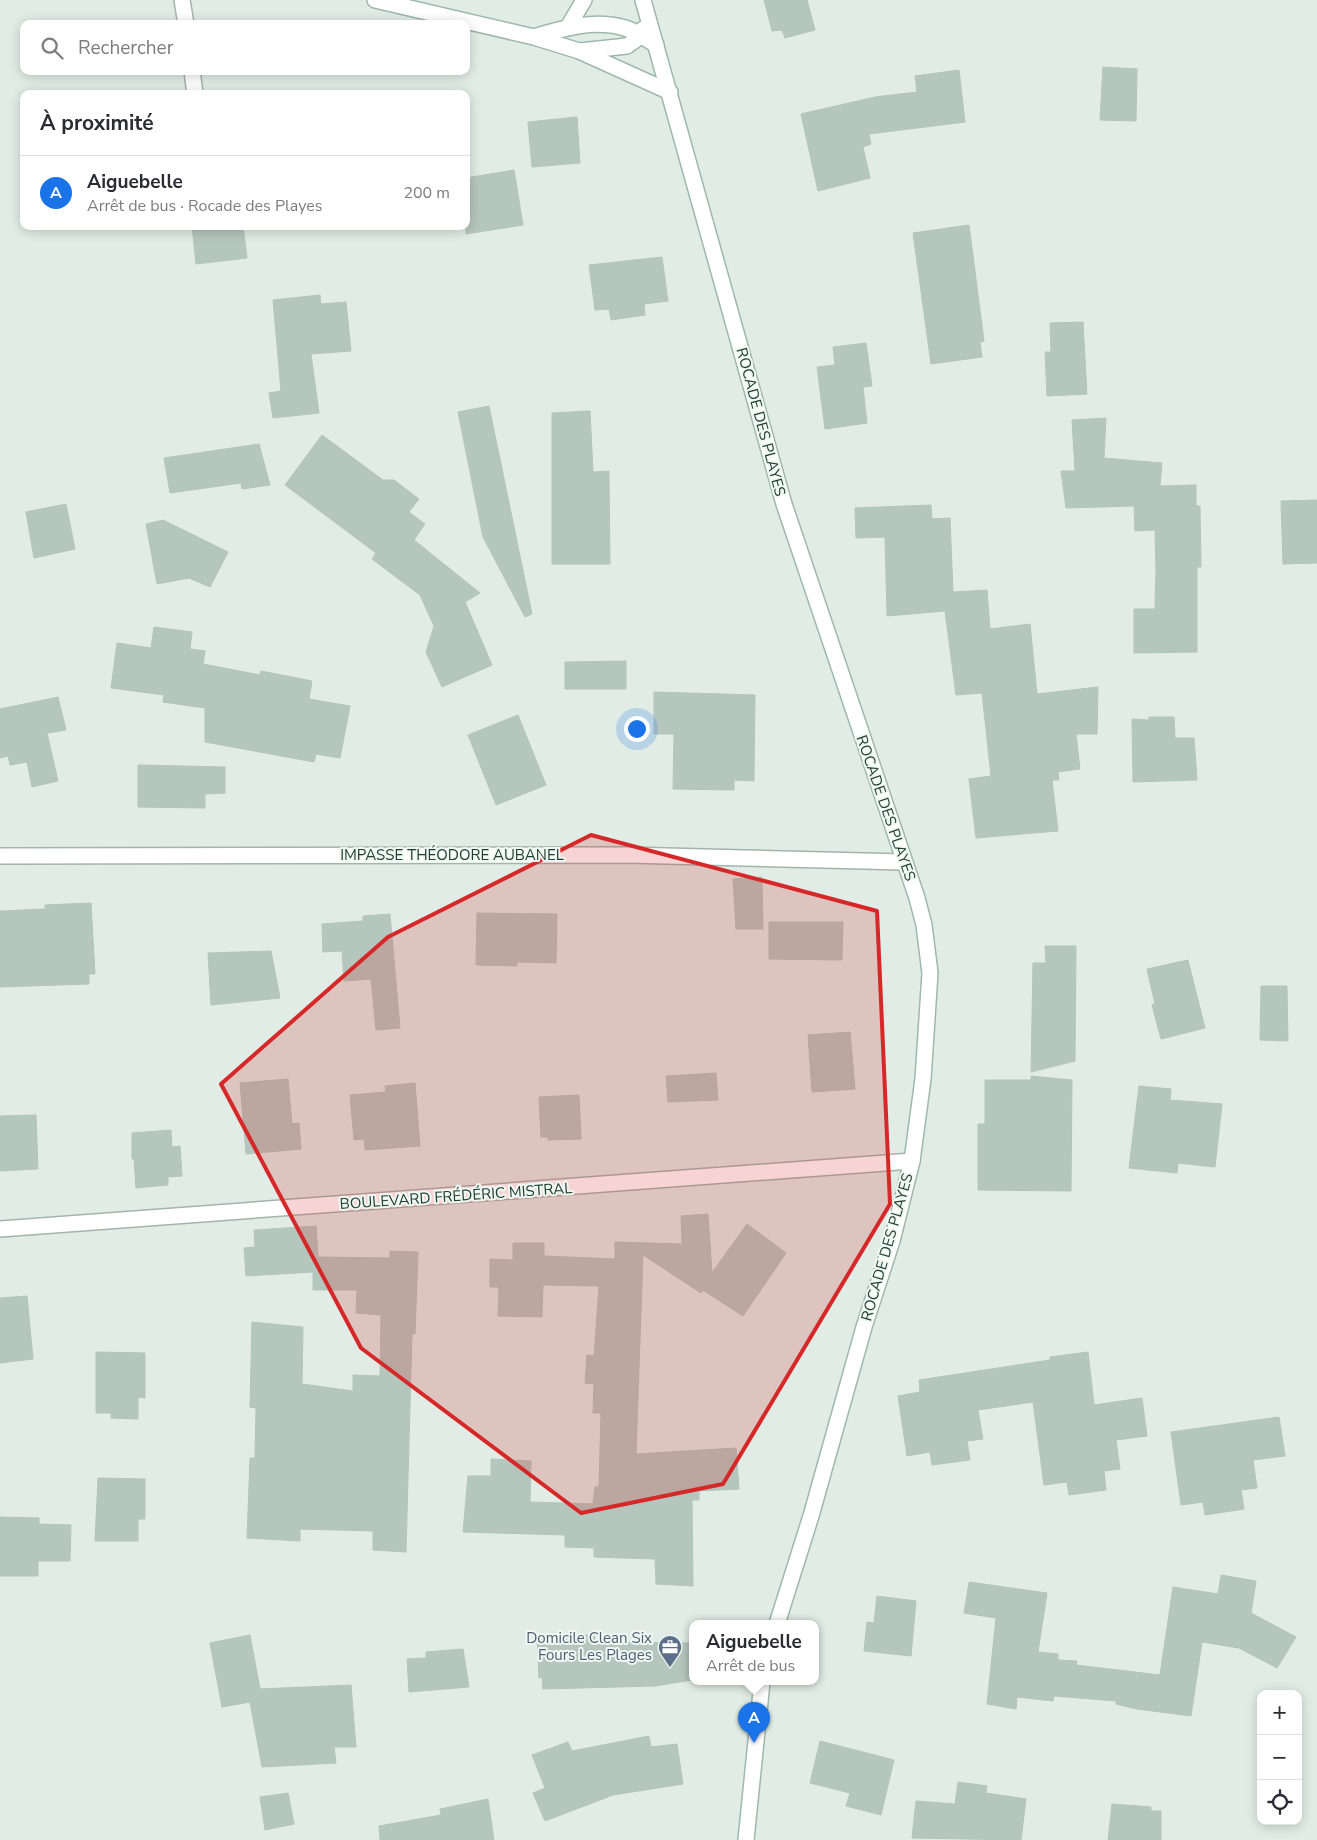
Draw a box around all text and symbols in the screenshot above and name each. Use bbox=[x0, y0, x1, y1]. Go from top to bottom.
search box bbox=[20, 20, 470, 75]
icon: search bbox=[38, 34, 66, 62]
text: Rechercher bbox=[78, 35, 173, 61]
text: À proximité bbox=[40, 109, 154, 137]
text: Aiguebelle bbox=[87, 169, 183, 195]
text: A bbox=[50, 182, 62, 204]
text: 200 m bbox=[403, 182, 450, 204]
text: Arrêt de bus · Rocade des Playes bbox=[87, 195, 322, 217]
street label: ROCADE DES PLAYES bbox=[732, 345, 790, 499]
your location bbox=[624, 716, 650, 742]
street label: ROCADE DES PLAYES bbox=[852, 732, 920, 884]
street label: IMPASSE THÉODORE AUBANEL bbox=[340, 845, 564, 865]
street label: ROCADE DES PLAYES bbox=[856, 1171, 918, 1323]
street label: BOULEVARD FRÉDÉRIC MISTRAL bbox=[339, 1178, 573, 1214]
popup bbox=[689, 1620, 819, 1685]
place label: Domicile Clean Six Fours Les Plages bbox=[526, 1628, 652, 1665]
text: Aiguebelle bbox=[706, 1629, 802, 1655]
office icon: Domicile Clean Six Fours Les Plages bbox=[657, 1634, 683, 1668]
text: Arrêt de bus bbox=[706, 1655, 795, 1677]
map controls bbox=[1257, 1690, 1302, 1825]
button: + bbox=[1257, 1690, 1302, 1735]
pin: A bbox=[738, 1702, 770, 1743]
button: − bbox=[1257, 1735, 1302, 1780]
button: locate bbox=[1257, 1780, 1302, 1825]

